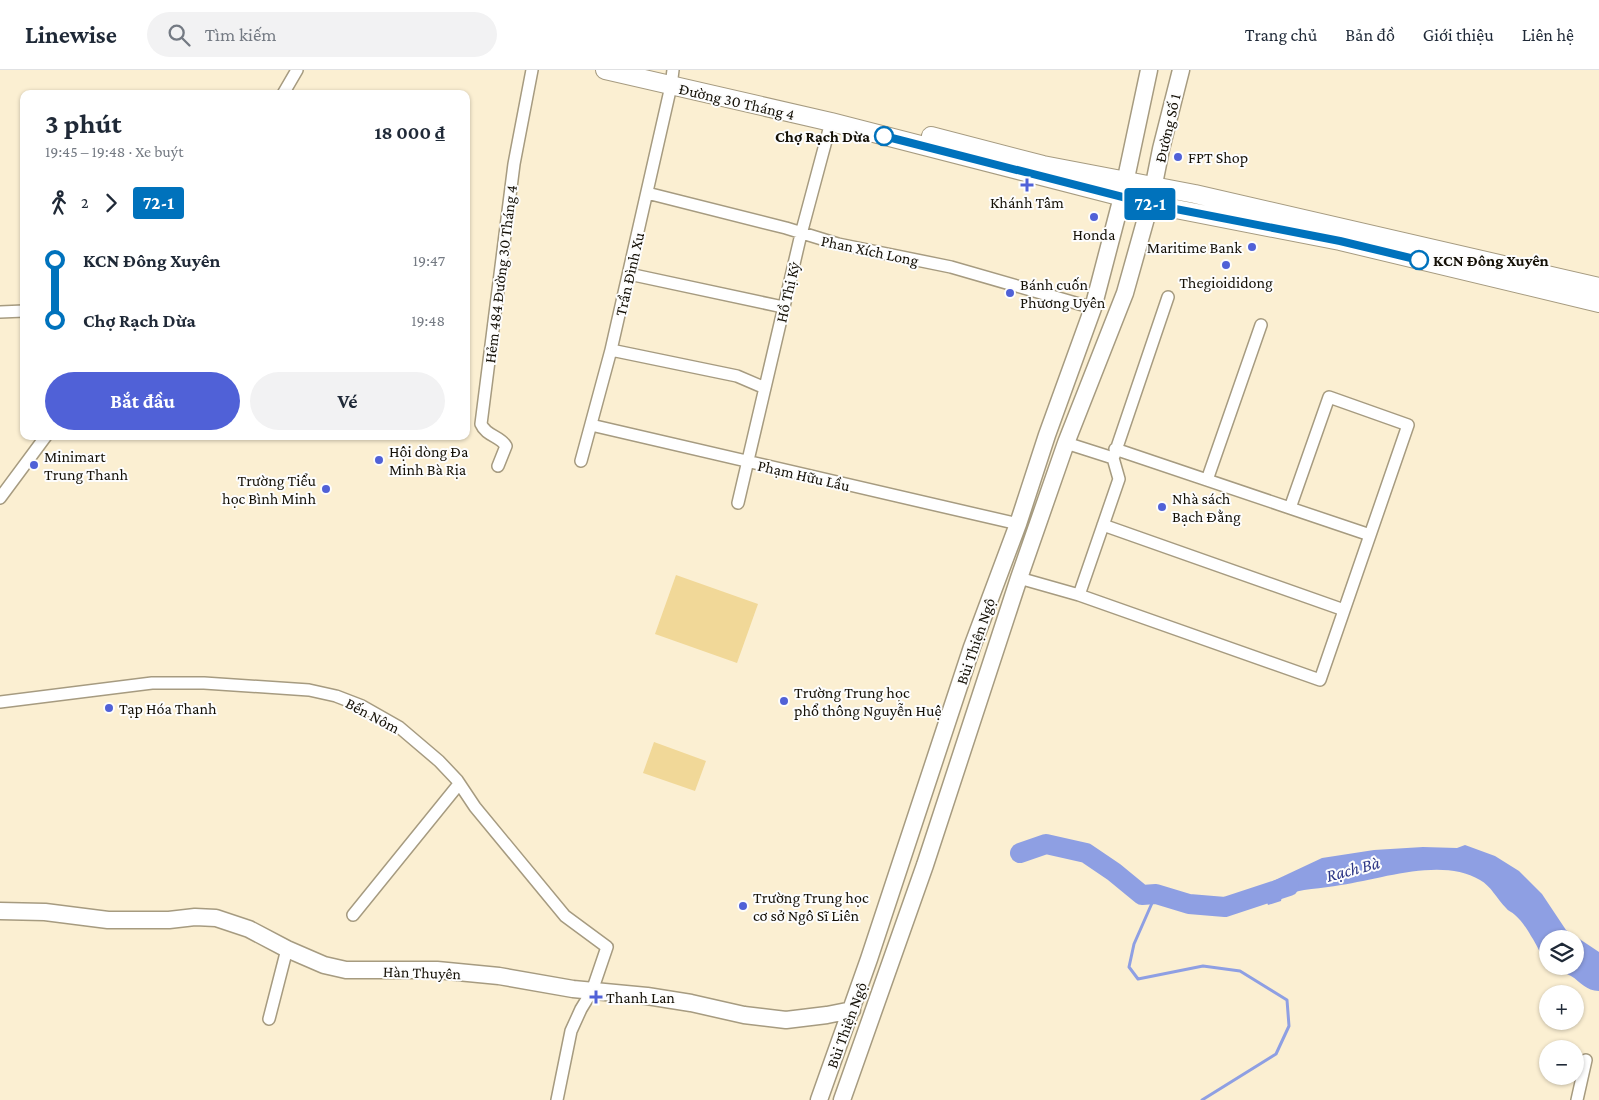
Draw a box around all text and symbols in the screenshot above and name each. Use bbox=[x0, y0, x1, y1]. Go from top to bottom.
search box bbox=[147, 12, 497, 57]
text: Linewise bbox=[25, 21, 117, 48]
icon: search bbox=[165, 21, 193, 49]
text: Tìm kiếm bbox=[205, 24, 277, 45]
text: Trang chủ bbox=[1245, 25, 1317, 45]
text: Bản đồ bbox=[1345, 25, 1395, 45]
text: Giới thiệu bbox=[1423, 25, 1494, 45]
text: Liên hệ bbox=[1522, 25, 1574, 45]
street label: Đường 30 Tháng 4 bbox=[677, 80, 796, 124]
street label: Đường Số 1 bbox=[1151, 92, 1185, 164]
text: 3 phút bbox=[45, 108, 122, 139]
text: 18 000 ₫ bbox=[375, 122, 445, 143]
marker: Chợ Rạch Dừa bbox=[874, 126, 894, 146]
place label: Chợ Rạch Dừa bbox=[775, 128, 870, 145]
text: 19:45 – 19:48 · Xe buýt bbox=[45, 143, 184, 160]
place label: FPT Shop bbox=[1188, 149, 1248, 167]
marker: FPT Shop bbox=[1172, 151, 1184, 163]
marker: Khánh Tâm bbox=[1021, 179, 1033, 191]
street label: Hẻm 484 Đường 30 Tháng 4 bbox=[481, 184, 521, 364]
line badge: 72-1 bbox=[1115, 188, 1185, 220]
icon: walk bbox=[45, 189, 73, 217]
icon: forward bbox=[97, 189, 125, 217]
text: 72-1 bbox=[143, 193, 174, 213]
text: 2 bbox=[81, 194, 89, 211]
place label: Khánh Tâm bbox=[990, 194, 1064, 211]
text: 72-1 bbox=[1134, 194, 1166, 214]
marker: Honda bbox=[1088, 211, 1100, 223]
place label: Honda bbox=[1073, 226, 1116, 243]
street label: Trần Đình Xu bbox=[612, 230, 647, 318]
street label: Phan Xích Long bbox=[819, 232, 920, 270]
place label: Maritime Bank bbox=[1147, 239, 1242, 256]
marker: Maritime Bank bbox=[1246, 241, 1258, 253]
text: KCN Đông Xuyên bbox=[83, 250, 221, 271]
marker: KCN Đông Xuyên bbox=[1409, 250, 1429, 270]
text: 19:47 bbox=[413, 252, 445, 269]
place label: KCN Đông Xuyên bbox=[1433, 252, 1549, 269]
street label: Hồ Thị Kỷ bbox=[772, 259, 804, 324]
marker: Thegioididong bbox=[1220, 259, 1232, 271]
place label: Thegioididong bbox=[1179, 274, 1273, 292]
place label: Bánh cuốn Phương Uyên bbox=[1020, 276, 1106, 312]
marker: Bánh cuốn Phương Uyên bbox=[1004, 287, 1016, 299]
text: Chợ Rạch Dừa bbox=[83, 310, 196, 331]
text: 19:48 bbox=[411, 312, 445, 329]
button: Bắt đầu bbox=[45, 372, 240, 430]
button: Vé bbox=[250, 372, 445, 430]
place label: Hội dòng Đa Minh Bà Rịa bbox=[389, 443, 469, 479]
place label: Minimart Trung Thanh bbox=[44, 448, 129, 484]
marker: Hội dòng Đa Minh Bà Rịa bbox=[373, 454, 385, 466]
street label: Phạm Hữu Lầu bbox=[756, 457, 852, 495]
marker: Minimart Trung Thanh bbox=[28, 459, 40, 471]
place label: Trường Tiểu học Bình Minh bbox=[222, 472, 317, 508]
marker: Trường Tiểu học Bình Minh bbox=[320, 483, 332, 495]
place label: Nhà sách Bạch Đằng bbox=[1172, 490, 1241, 526]
marker: Nhà sách Bạch Đằng bbox=[1156, 501, 1168, 513]
street label: Bùi Thiện Ngộ bbox=[953, 596, 999, 687]
place label: Trường Trung học phổ thông Nguyễn Huệ bbox=[794, 684, 942, 720]
street label: Bến Nôm bbox=[343, 694, 403, 737]
marker: Trường Trung học phổ thông Nguyễn Huệ bbox=[778, 695, 790, 707]
place label: Tạp Hóa Thanh bbox=[119, 700, 217, 718]
marker: Tạp Hóa Thanh bbox=[103, 702, 115, 714]
water label: Rạch Bà bbox=[1324, 852, 1383, 886]
place label: Trường Trung học cơ sở Ngô Sĩ Liên bbox=[753, 889, 869, 925]
marker: Trường Trung học cơ sở Ngô Sĩ Liên bbox=[737, 900, 749, 912]
map controls bbox=[1539, 930, 1584, 1085]
button: layers bbox=[1539, 930, 1584, 975]
street label: Hàn Thuyên bbox=[383, 963, 462, 983]
street label: Bùi Thiện Ngộ bbox=[823, 980, 871, 1071]
button: + bbox=[1539, 985, 1584, 1030]
place label: Thanh Lan bbox=[606, 989, 675, 1006]
marker: Thanh Lan bbox=[590, 991, 602, 1003]
button: − bbox=[1539, 1040, 1584, 1085]

